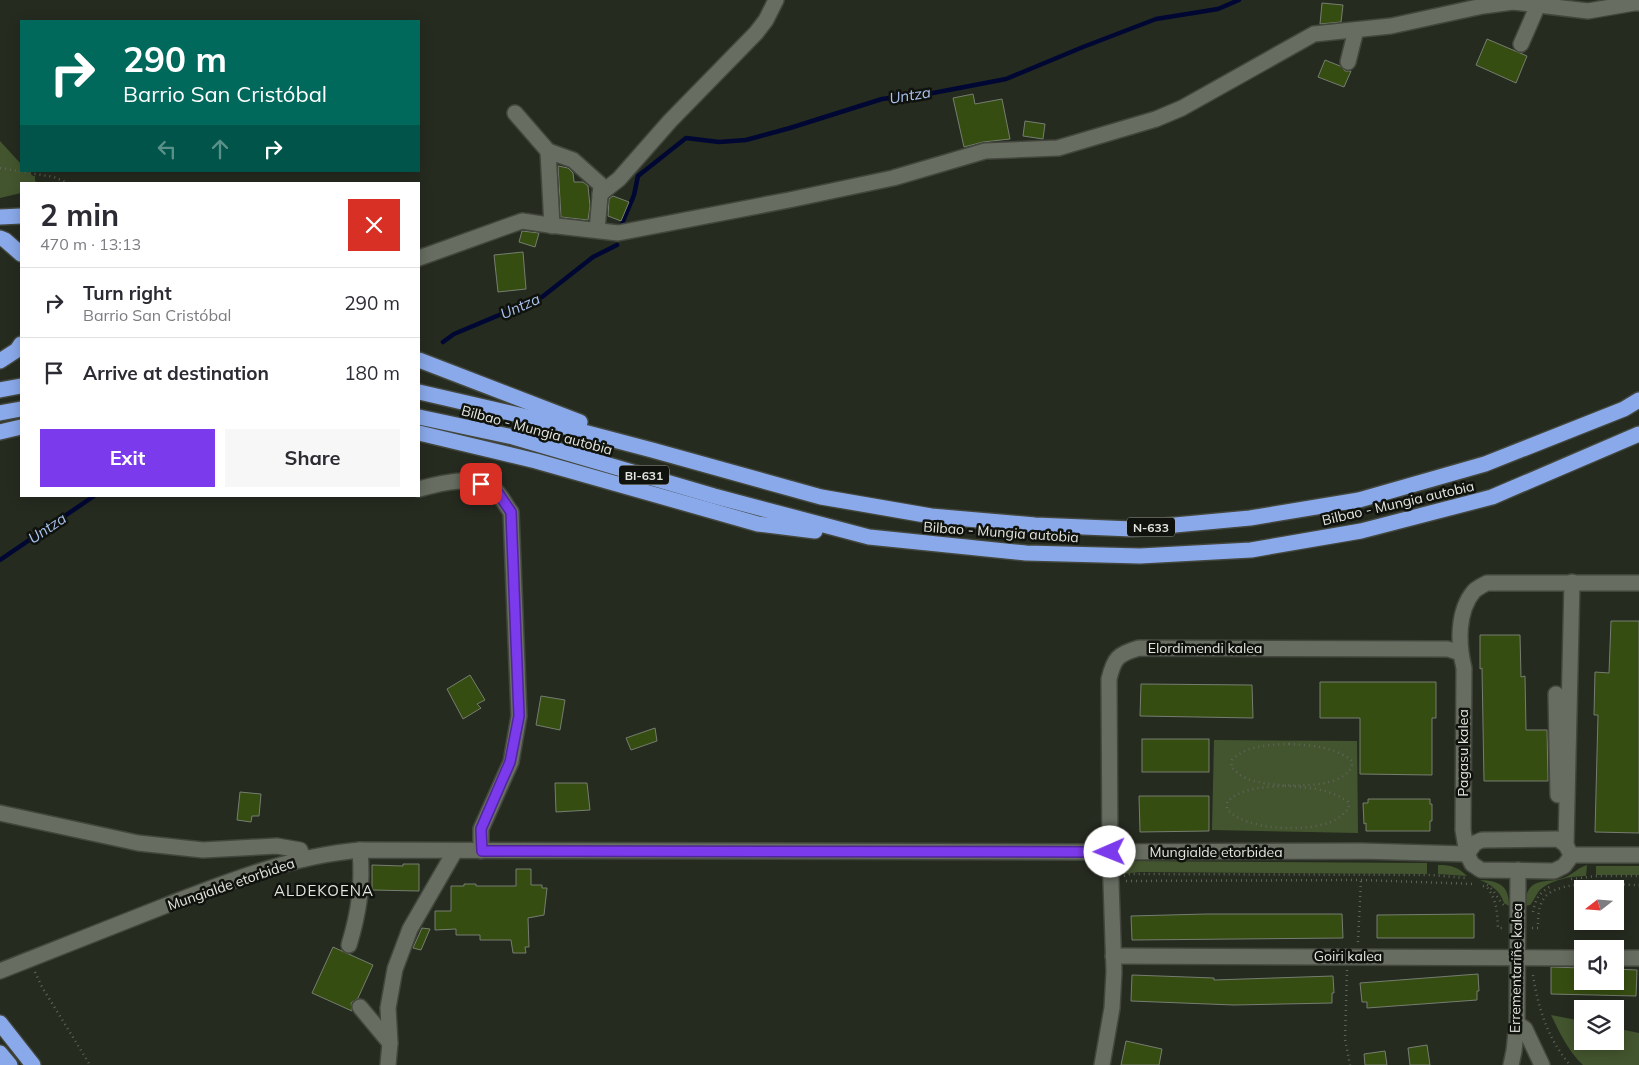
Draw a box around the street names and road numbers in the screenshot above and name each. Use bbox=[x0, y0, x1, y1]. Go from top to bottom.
street label: Bilbao - Mungia autobia bbox=[459, 401, 615, 459]
road number: BI-631 bbox=[619, 466, 669, 484]
street label: Bilbao - Mungia autobia bbox=[1320, 477, 1476, 529]
street label: Bilbao - Mungia autobia bbox=[923, 518, 1079, 546]
road number: N-633 bbox=[1127, 518, 1175, 536]
street label: Elordimendi kalea bbox=[1148, 639, 1262, 657]
street label: Pagasu kalea bbox=[1454, 709, 1472, 797]
street label: Mungialde etorbidea bbox=[1149, 843, 1283, 861]
street label: Mungialde etorbidea bbox=[165, 854, 297, 914]
street label: Errementariñe kalea bbox=[1506, 903, 1526, 1033]
street label: Goiri kalea bbox=[1314, 947, 1382, 965]

